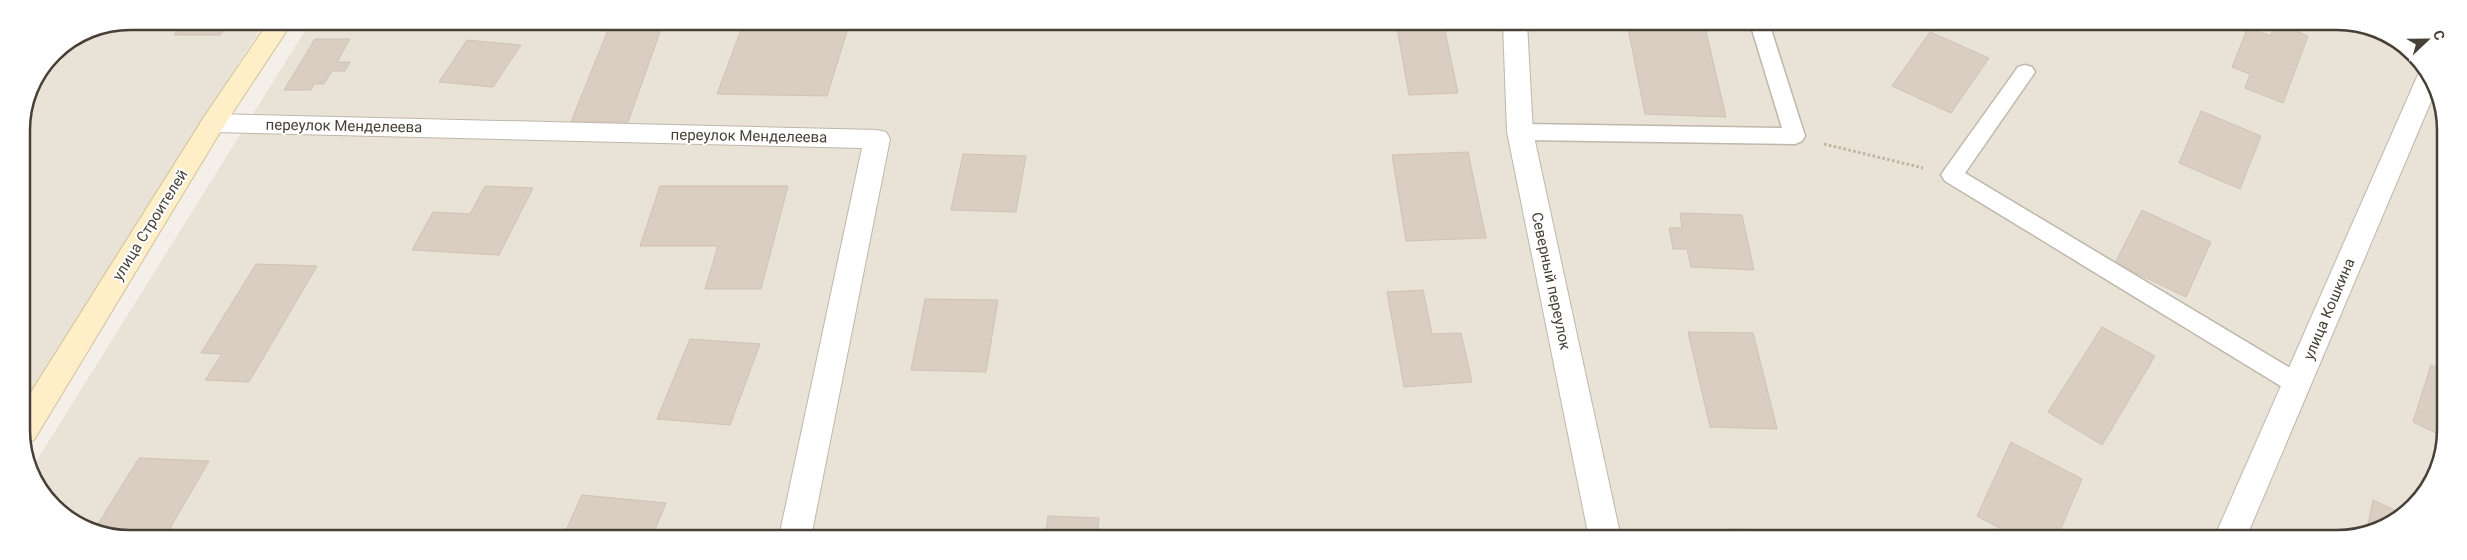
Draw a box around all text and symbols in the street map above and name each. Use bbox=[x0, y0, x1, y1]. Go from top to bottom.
north arrow bbox=[2402, 15, 2452, 65]
text: С bbox=[2430, 28, 2448, 42]
street label: переулок Менделеева bbox=[265, 116, 423, 136]
street label: переулок Менделеева bbox=[670, 126, 828, 146]
street label: улица Строителей bbox=[109, 166, 191, 284]
street label: Северный переулок bbox=[1528, 210, 1574, 352]
street label: улица Кошкина bbox=[2299, 255, 2359, 363]

